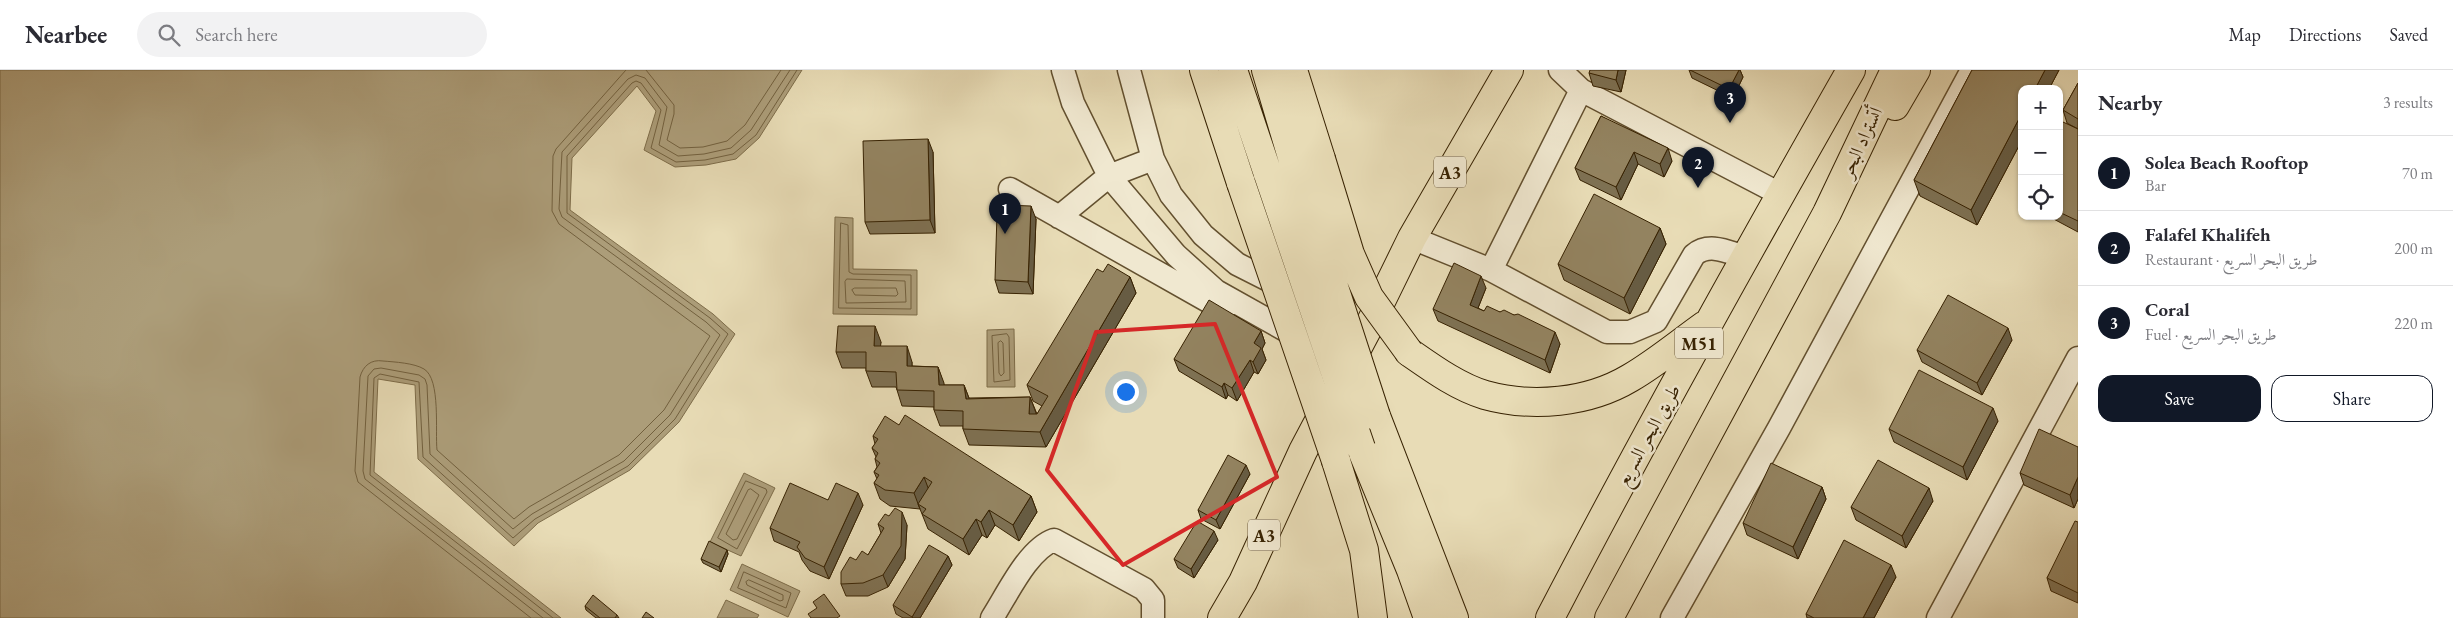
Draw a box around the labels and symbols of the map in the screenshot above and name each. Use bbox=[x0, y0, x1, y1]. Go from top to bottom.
pin: 3 bbox=[1714, 82, 1746, 123]
street label: أتستراد البحر bbox=[1833, 102, 1888, 183]
pin: 2 bbox=[1682, 147, 1714, 188]
road number: A3 bbox=[1434, 156, 1466, 188]
pin: 1 bbox=[989, 193, 1021, 234]
road number: M51 bbox=[1675, 328, 1723, 358]
your location bbox=[1113, 379, 1139, 405]
street label: طريق البحر السريع bbox=[1610, 380, 1691, 493]
road number: A3 bbox=[1248, 520, 1280, 550]

